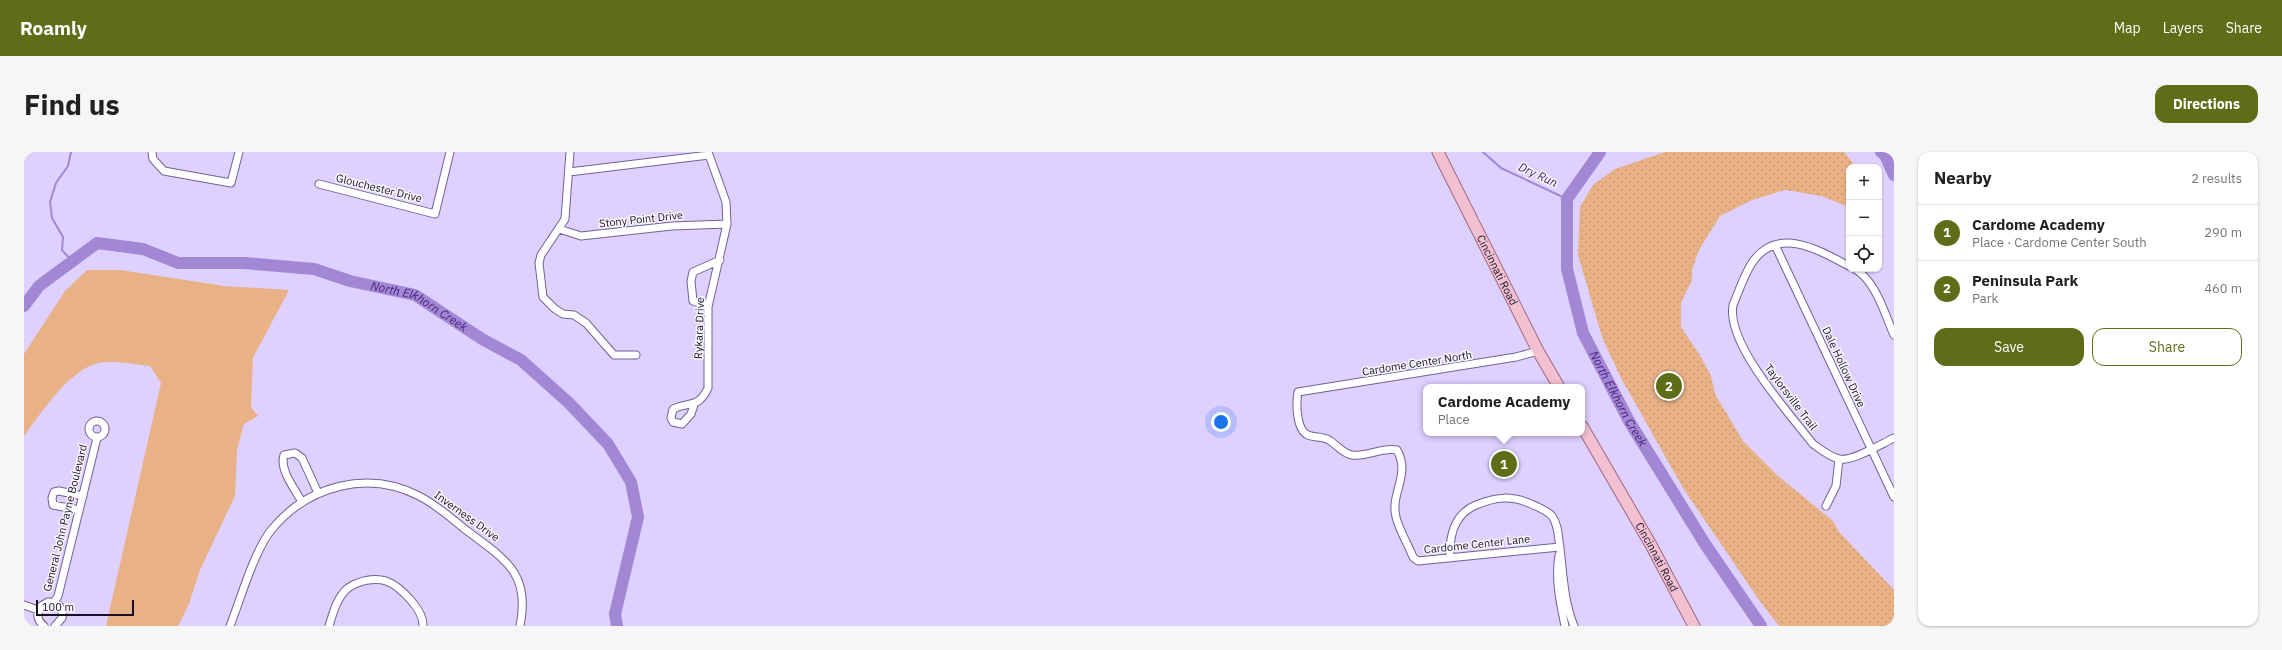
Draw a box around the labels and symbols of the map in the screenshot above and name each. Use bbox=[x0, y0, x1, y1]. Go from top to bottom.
water label: Dry Run bbox=[1516, 159, 1560, 190]
street label: Glouchester Drive bbox=[335, 171, 423, 205]
street label: Stony Point Drive bbox=[598, 208, 684, 230]
street label: Cincinnati Road bbox=[1474, 232, 1521, 308]
water label: North Elkhorn Creek bbox=[369, 278, 471, 335]
street label: Rykara Drive bbox=[691, 297, 707, 359]
street label: Dale Hollow Drive bbox=[1819, 324, 1869, 410]
street label: Cardome Center North bbox=[1361, 347, 1473, 379]
water label: North Elkhorn Creek bbox=[1587, 348, 1651, 450]
street label: Taylorsville Trail bbox=[1762, 361, 1820, 433]
pin: 2 bbox=[1656, 371, 1682, 401]
your location bbox=[1211, 412, 1231, 432]
street label: General John Payne Boulevard bbox=[40, 443, 90, 593]
pin: 1 bbox=[1491, 449, 1517, 479]
street label: Inverness Drive bbox=[432, 488, 502, 544]
street label: Cincinnati Road bbox=[1632, 520, 1682, 594]
street label: Cardome Center Lane bbox=[1423, 531, 1531, 557]
scale bar bbox=[36, 598, 134, 617]

